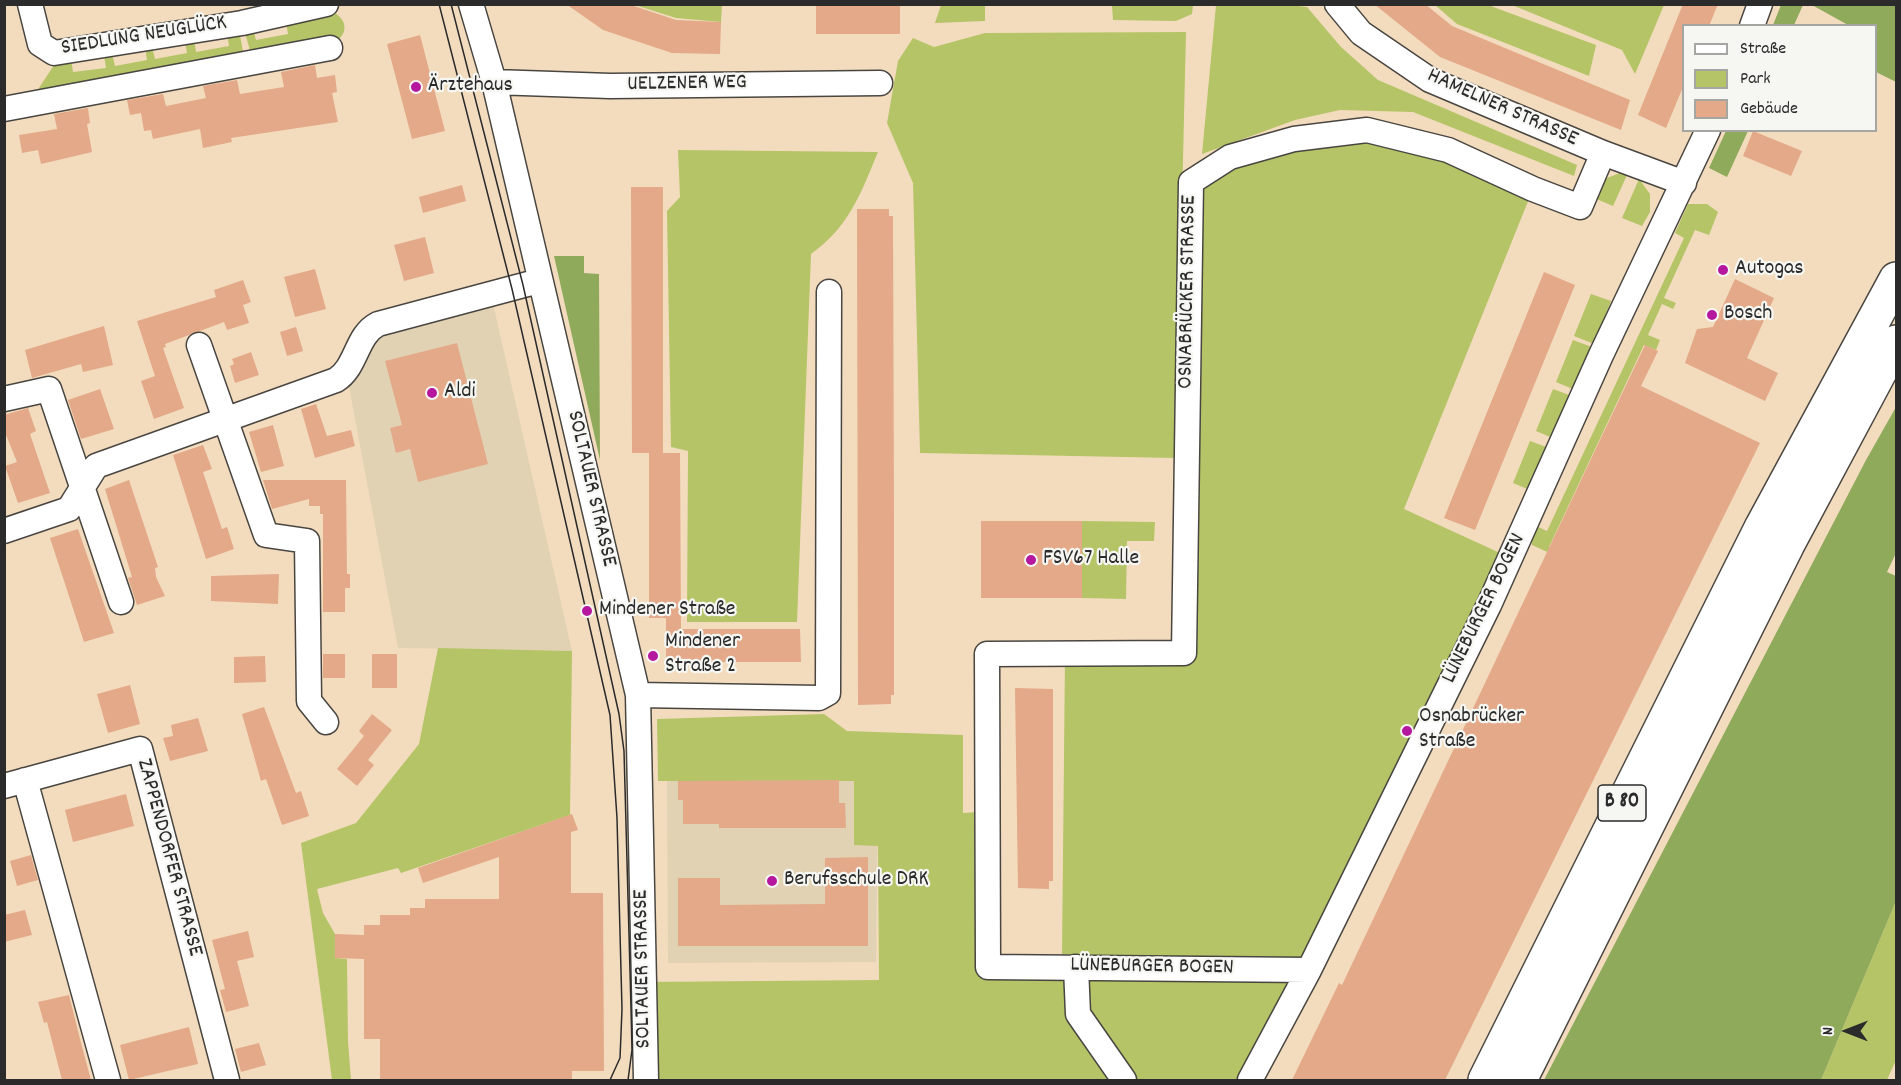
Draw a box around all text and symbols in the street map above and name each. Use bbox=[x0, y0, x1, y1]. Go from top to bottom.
street label: SIEDLUNG NEUGLÜCK bbox=[59, 11, 229, 63]
legend bbox=[1682, 24, 1877, 132]
text: Straße bbox=[1740, 37, 1786, 62]
street label: HAMELNER STRASSE bbox=[1422, 64, 1582, 154]
text: Park bbox=[1740, 67, 1771, 92]
street label: UELZENER WEG bbox=[627, 71, 747, 99]
place label: Ärztehaus bbox=[428, 74, 513, 100]
marker: Ärztehaus bbox=[409, 80, 423, 94]
text: Gebäude bbox=[1740, 97, 1798, 122]
street label: OSNABRÜCKER STRASSE bbox=[1174, 195, 1204, 389]
place label: Autogas bbox=[1735, 257, 1804, 283]
marker: Autogas bbox=[1716, 263, 1730, 277]
place label: Bosch bbox=[1724, 302, 1772, 328]
marker: Bosch bbox=[1705, 308, 1719, 322]
place label: Aldi bbox=[444, 380, 476, 406]
marker: Aldi bbox=[425, 386, 439, 400]
street label: SOLTAUER STRASSE bbox=[559, 409, 621, 569]
street label: LÜNEBURGER BOGEN bbox=[1437, 530, 1533, 688]
place label: FSV67 Halle bbox=[1043, 547, 1139, 573]
marker: FSV67 Halle bbox=[1024, 553, 1038, 567]
place label: Mindener Straße bbox=[599, 598, 736, 624]
marker: Mindener Straße bbox=[580, 604, 594, 618]
place label: Mindener Straße 2 bbox=[665, 630, 740, 682]
marker: Mindener Straße 2 bbox=[646, 649, 660, 663]
place label: Osnabrücker Straße bbox=[1419, 705, 1524, 756]
marker: Osnabrücker Straße bbox=[1400, 724, 1414, 738]
street label: ZAPPENDORFER STRASSE bbox=[129, 756, 207, 960]
road number: B 80 bbox=[1598, 785, 1646, 821]
place label: Berufsschule DRK bbox=[784, 868, 929, 894]
marker: Berufsschule DRK bbox=[765, 874, 779, 888]
street label: SOLTAUER STRASSE bbox=[629, 889, 659, 1049]
street label: LÜNEBURGER BOGEN bbox=[1070, 953, 1234, 983]
north arrow bbox=[1817, 1001, 1877, 1061]
text: N bbox=[1817, 1027, 1840, 1035]

